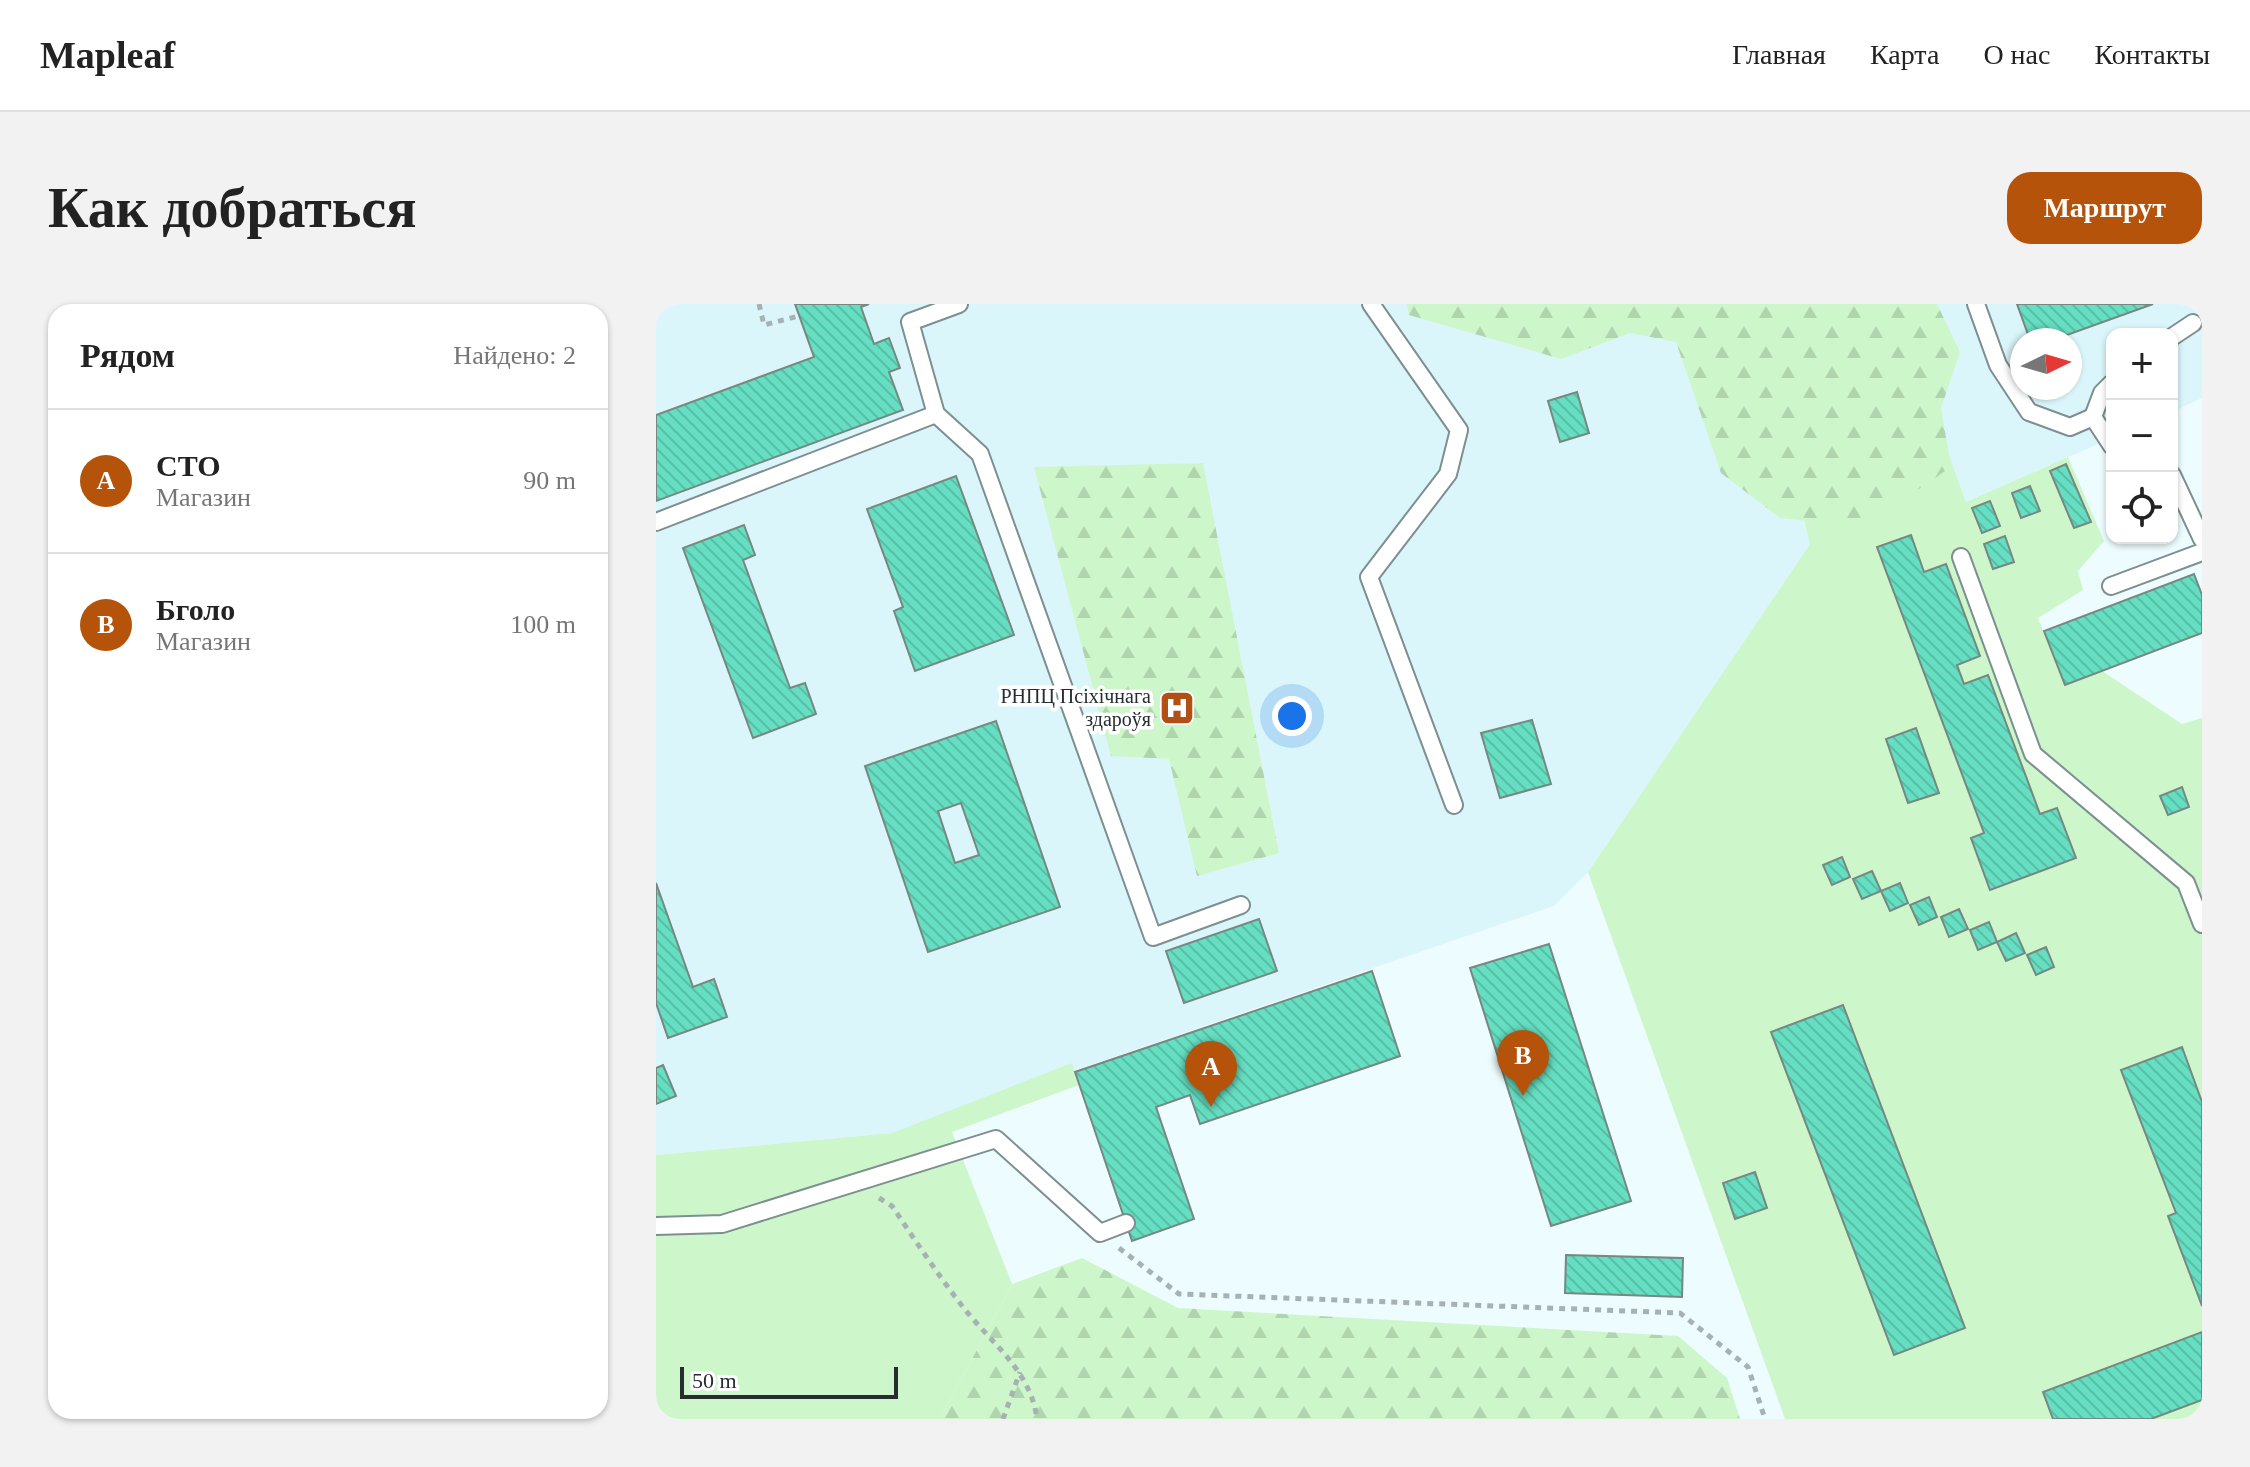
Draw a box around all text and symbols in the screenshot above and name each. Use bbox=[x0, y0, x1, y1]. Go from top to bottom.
text: Mapleaf bbox=[40, 34, 175, 76]
text: Главная bbox=[1732, 39, 1826, 70]
text: Карта bbox=[1870, 39, 1939, 70]
text: О нас bbox=[1983, 39, 2050, 70]
text: Контакты bbox=[2094, 39, 2210, 70]
button: Маршрут bbox=[2007, 172, 2202, 244]
text: Как добраться bbox=[48, 177, 416, 239]
north arrow bbox=[2010, 328, 2082, 400]
map controls bbox=[2106, 328, 2178, 544]
button: + bbox=[2106, 328, 2178, 400]
text: Рядом bbox=[80, 337, 175, 374]
text: Найдено: 2 bbox=[453, 341, 576, 370]
button: − bbox=[2106, 400, 2178, 472]
text: СТО bbox=[156, 449, 221, 482]
text: A bbox=[97, 466, 115, 495]
text: 90 m bbox=[523, 466, 576, 495]
button: locate bbox=[2106, 472, 2178, 544]
text: Магазин bbox=[156, 483, 251, 512]
text: Бголо bbox=[156, 593, 235, 626]
text: B bbox=[97, 610, 115, 639]
text: 100 m bbox=[510, 610, 576, 639]
text: Магазин bbox=[156, 627, 251, 656]
place label: РНПЦ Псіхічнага здароўя bbox=[1000, 685, 1151, 731]
hospital icon: РНПЦ Псіхічнага здароўя bbox=[1158, 689, 1196, 727]
your location bbox=[1272, 696, 1312, 736]
pin: B bbox=[1497, 1030, 1549, 1096]
pin: A bbox=[1185, 1041, 1237, 1107]
scale bar bbox=[680, 1363, 898, 1399]
text: 50 m bbox=[692, 1368, 737, 1393]

